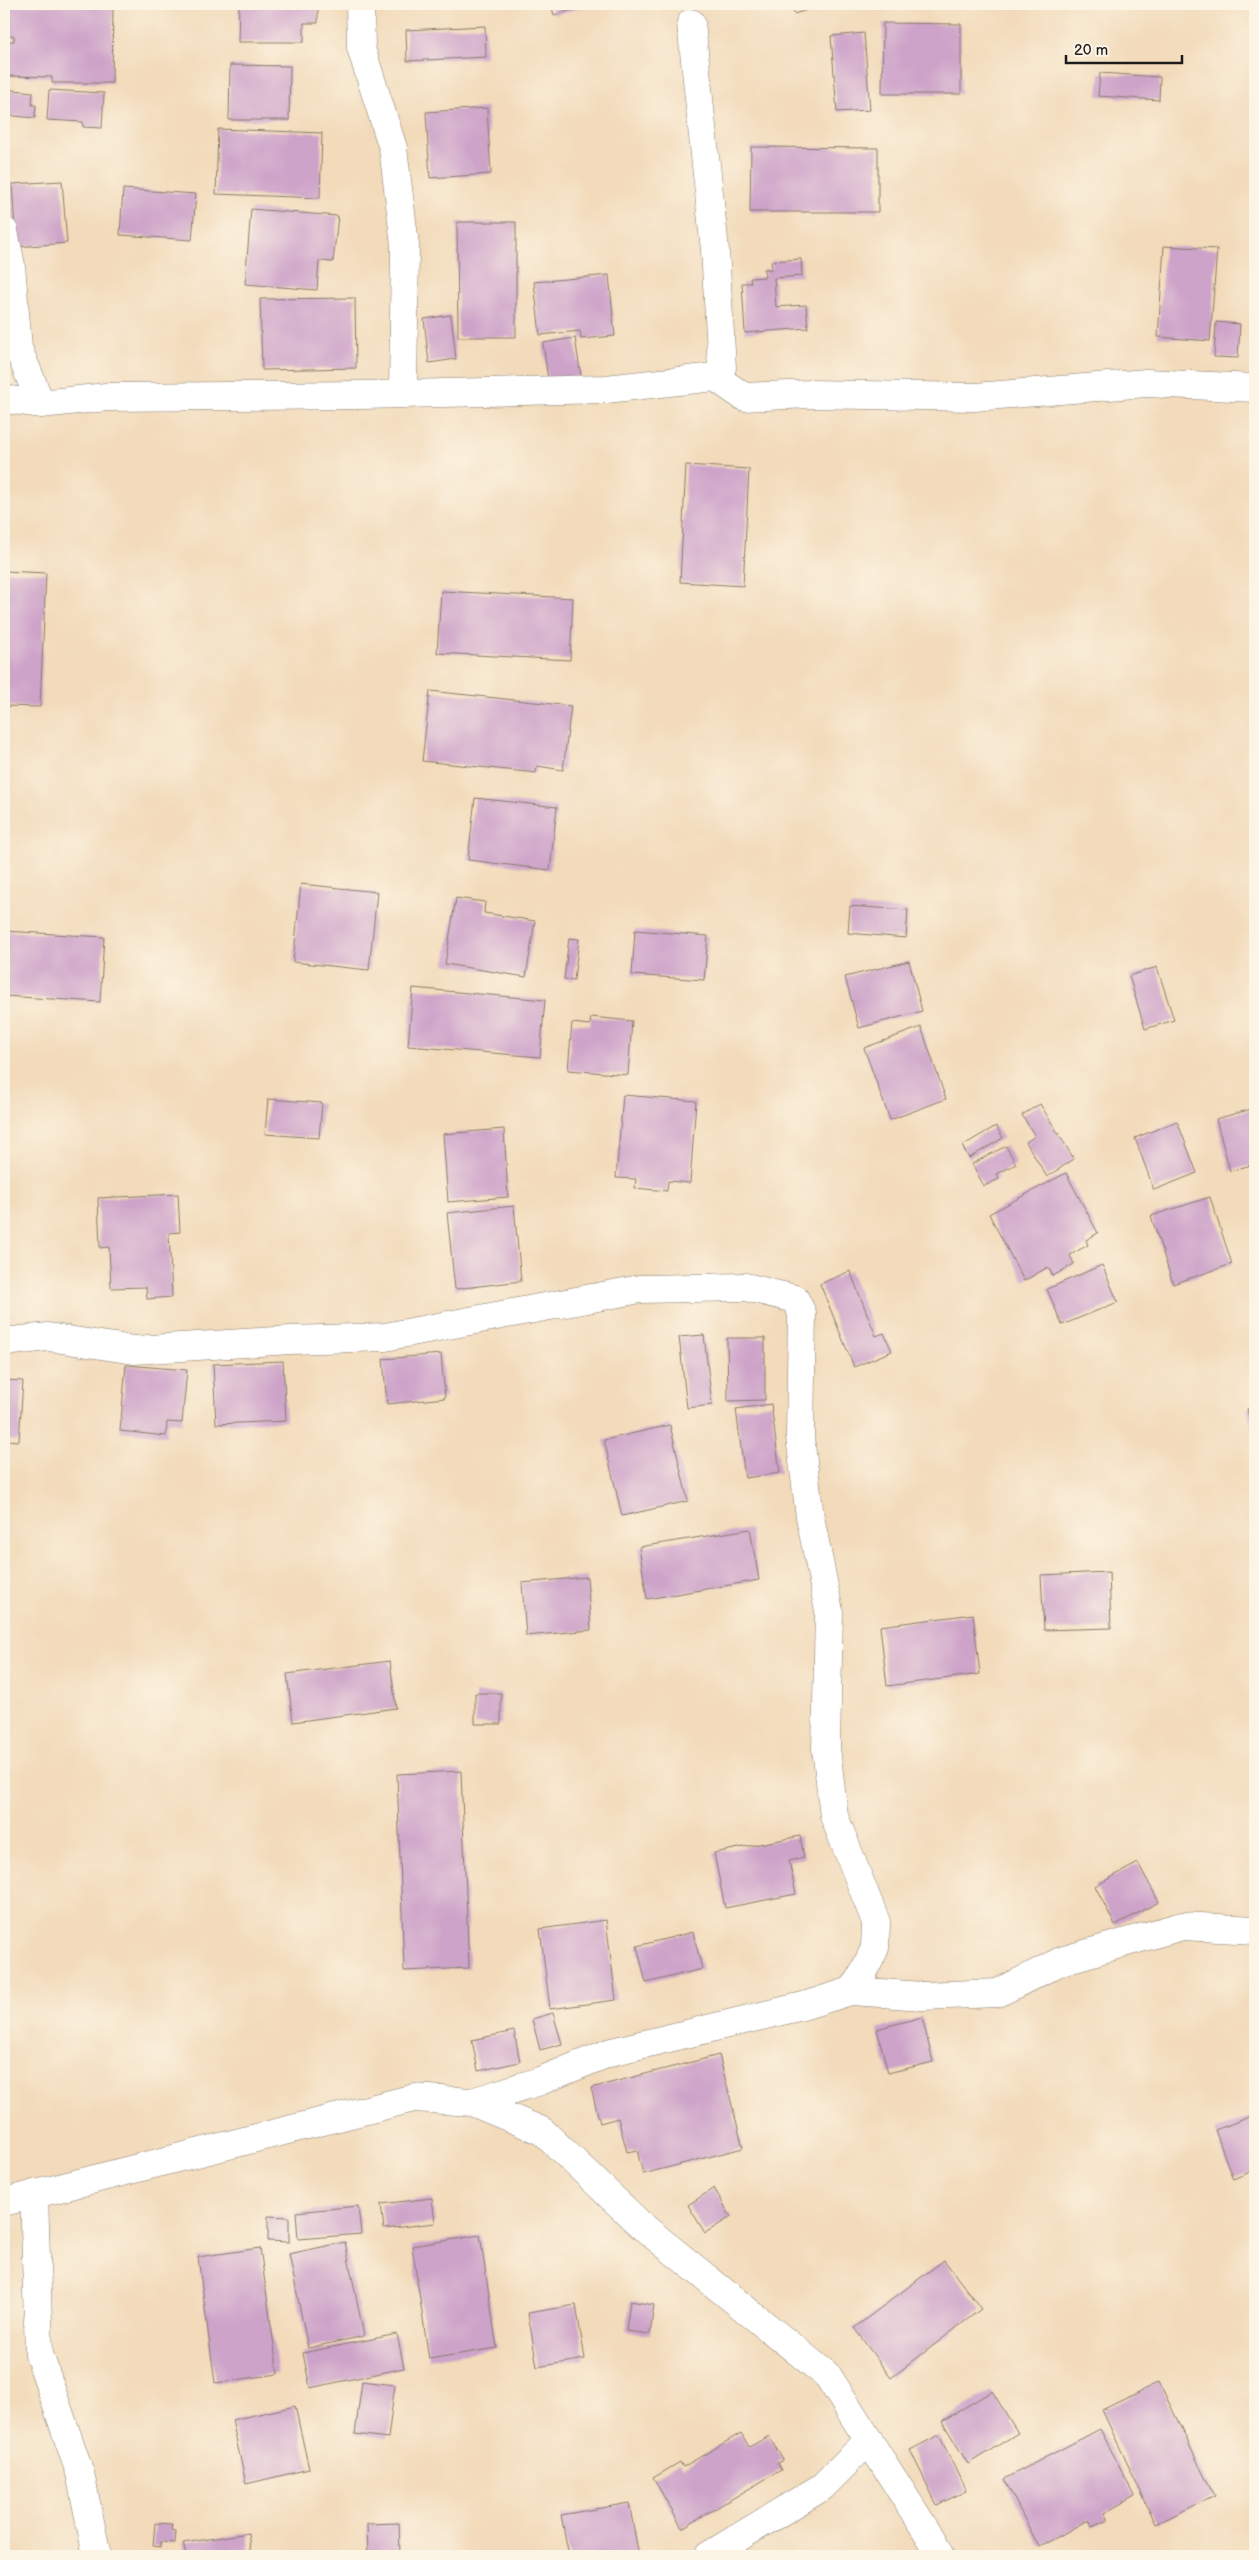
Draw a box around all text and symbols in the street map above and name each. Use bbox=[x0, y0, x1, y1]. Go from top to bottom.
scale bar bbox=[1066, 32, 1183, 64]
text: 20 m bbox=[1074, 41, 1108, 60]

